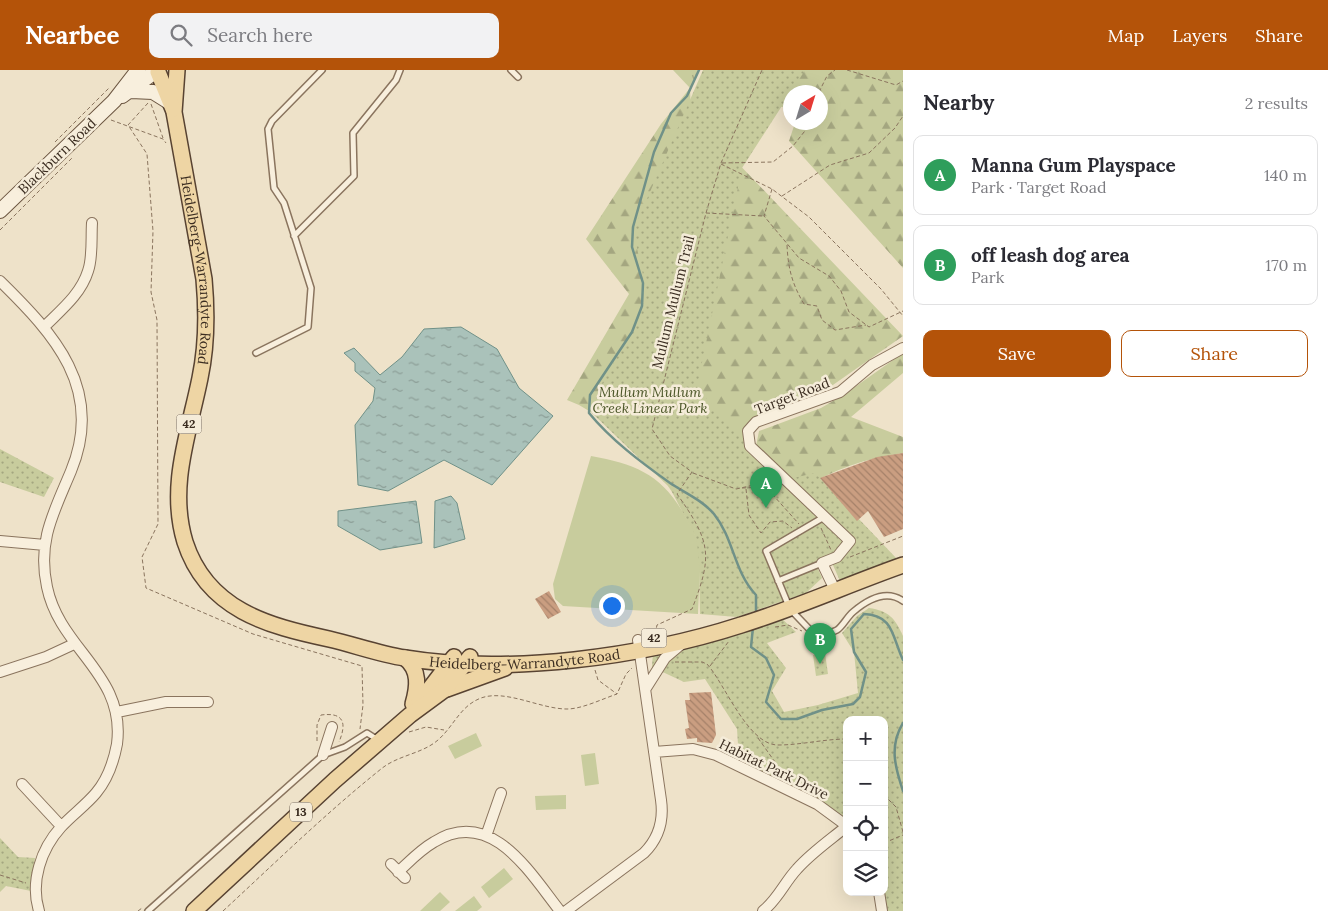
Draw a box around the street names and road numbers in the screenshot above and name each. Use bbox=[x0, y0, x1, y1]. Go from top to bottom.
street label: Blackburn Road bbox=[14, 114, 100, 198]
street label: Heidelberg-Warrandyte Road bbox=[177, 174, 215, 366]
street label: Mullum Mullum Trail bbox=[648, 233, 698, 370]
street label: Target Road bbox=[752, 374, 832, 418]
road number: 42 bbox=[176, 414, 202, 434]
road number: 42 bbox=[642, 628, 666, 648]
street label: Heidelberg-Warrandyte Road bbox=[428, 645, 621, 674]
street label: Habitat Park Drive bbox=[716, 735, 832, 804]
road number: 13 bbox=[290, 802, 312, 822]

